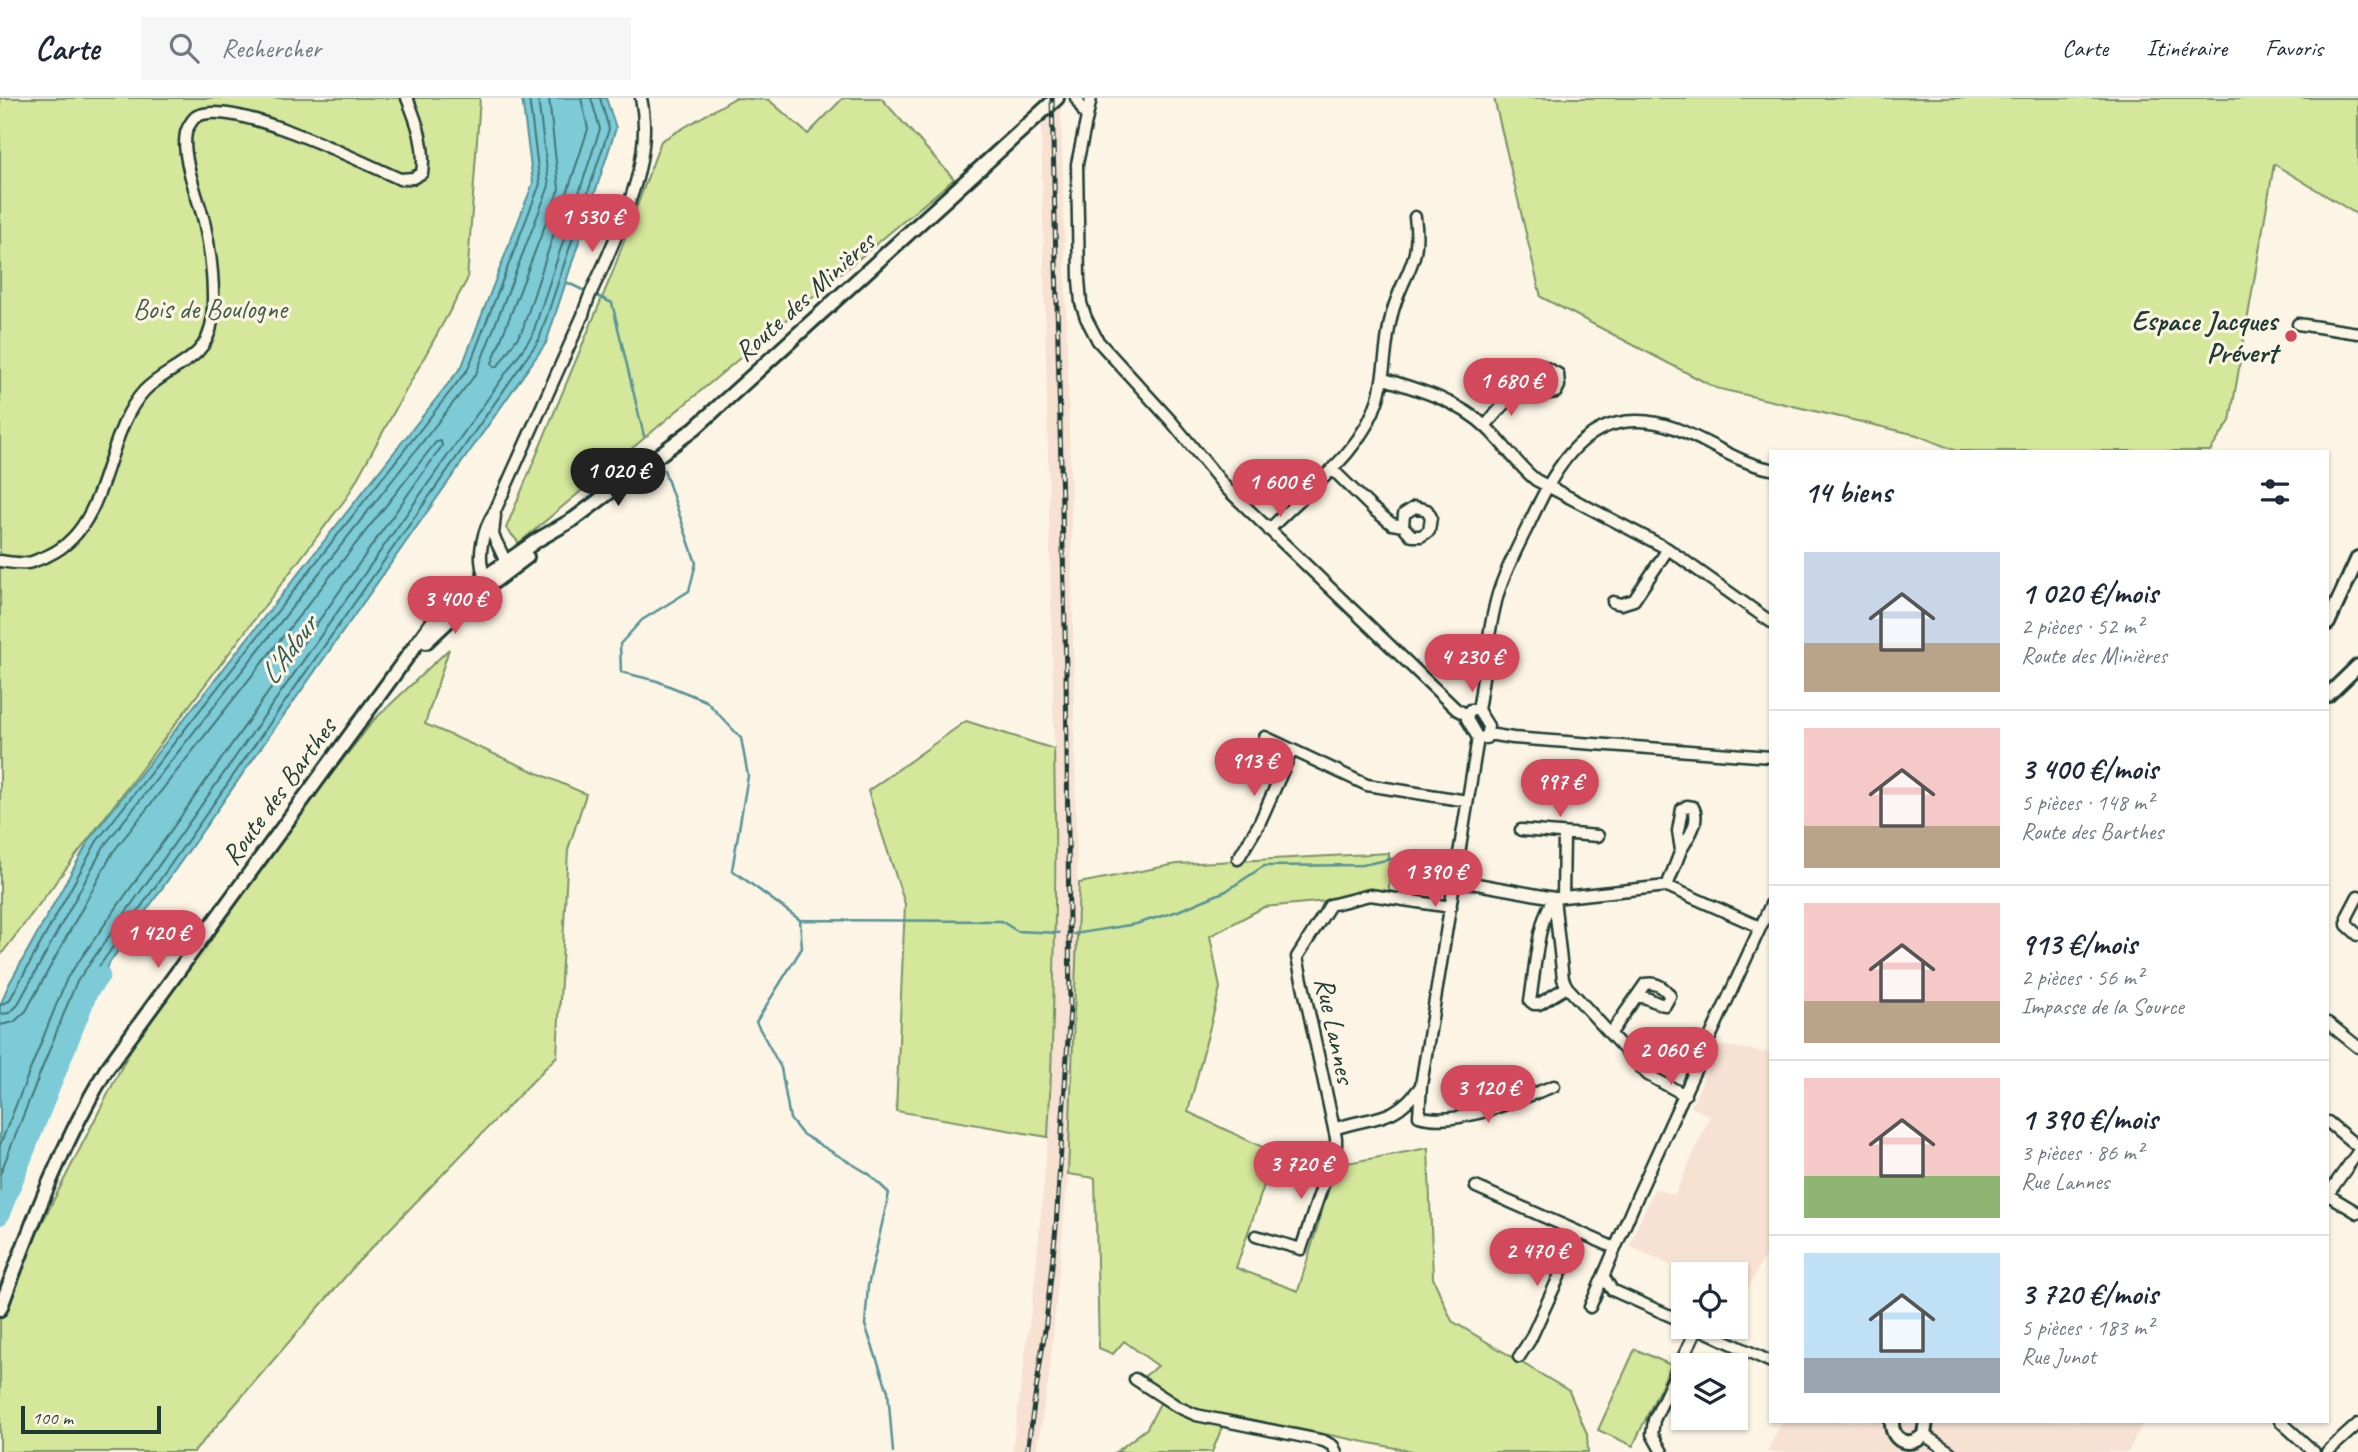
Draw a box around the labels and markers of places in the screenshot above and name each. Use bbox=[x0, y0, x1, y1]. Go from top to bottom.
pin: 1 530 € bbox=[527, 194, 657, 254]
place label: Espace Jacques Prévert bbox=[2132, 303, 2282, 370]
marker: Espace Jacques Prévert bbox=[2283, 328, 2299, 344]
pin: 1 680 € bbox=[1446, 358, 1576, 418]
pin: 1 020 € bbox=[553, 448, 683, 508]
pin: 1 600 € bbox=[1215, 460, 1345, 519]
pin: 3 400 € bbox=[390, 576, 520, 636]
pin: 4 230 € bbox=[1407, 634, 1537, 694]
pin: 913 € bbox=[1205, 738, 1303, 798]
pin: 997 € bbox=[1511, 760, 1609, 819]
pin: 1 390 € bbox=[1370, 850, 1500, 909]
pin: 1 420 € bbox=[93, 910, 223, 970]
pin: 2 060 € bbox=[1606, 1028, 1736, 1087]
pin: 3 120 € bbox=[1423, 1066, 1553, 1125]
pin: 3 720 € bbox=[1236, 1142, 1366, 1201]
pin: 2 470 € bbox=[1472, 1228, 1602, 1288]

